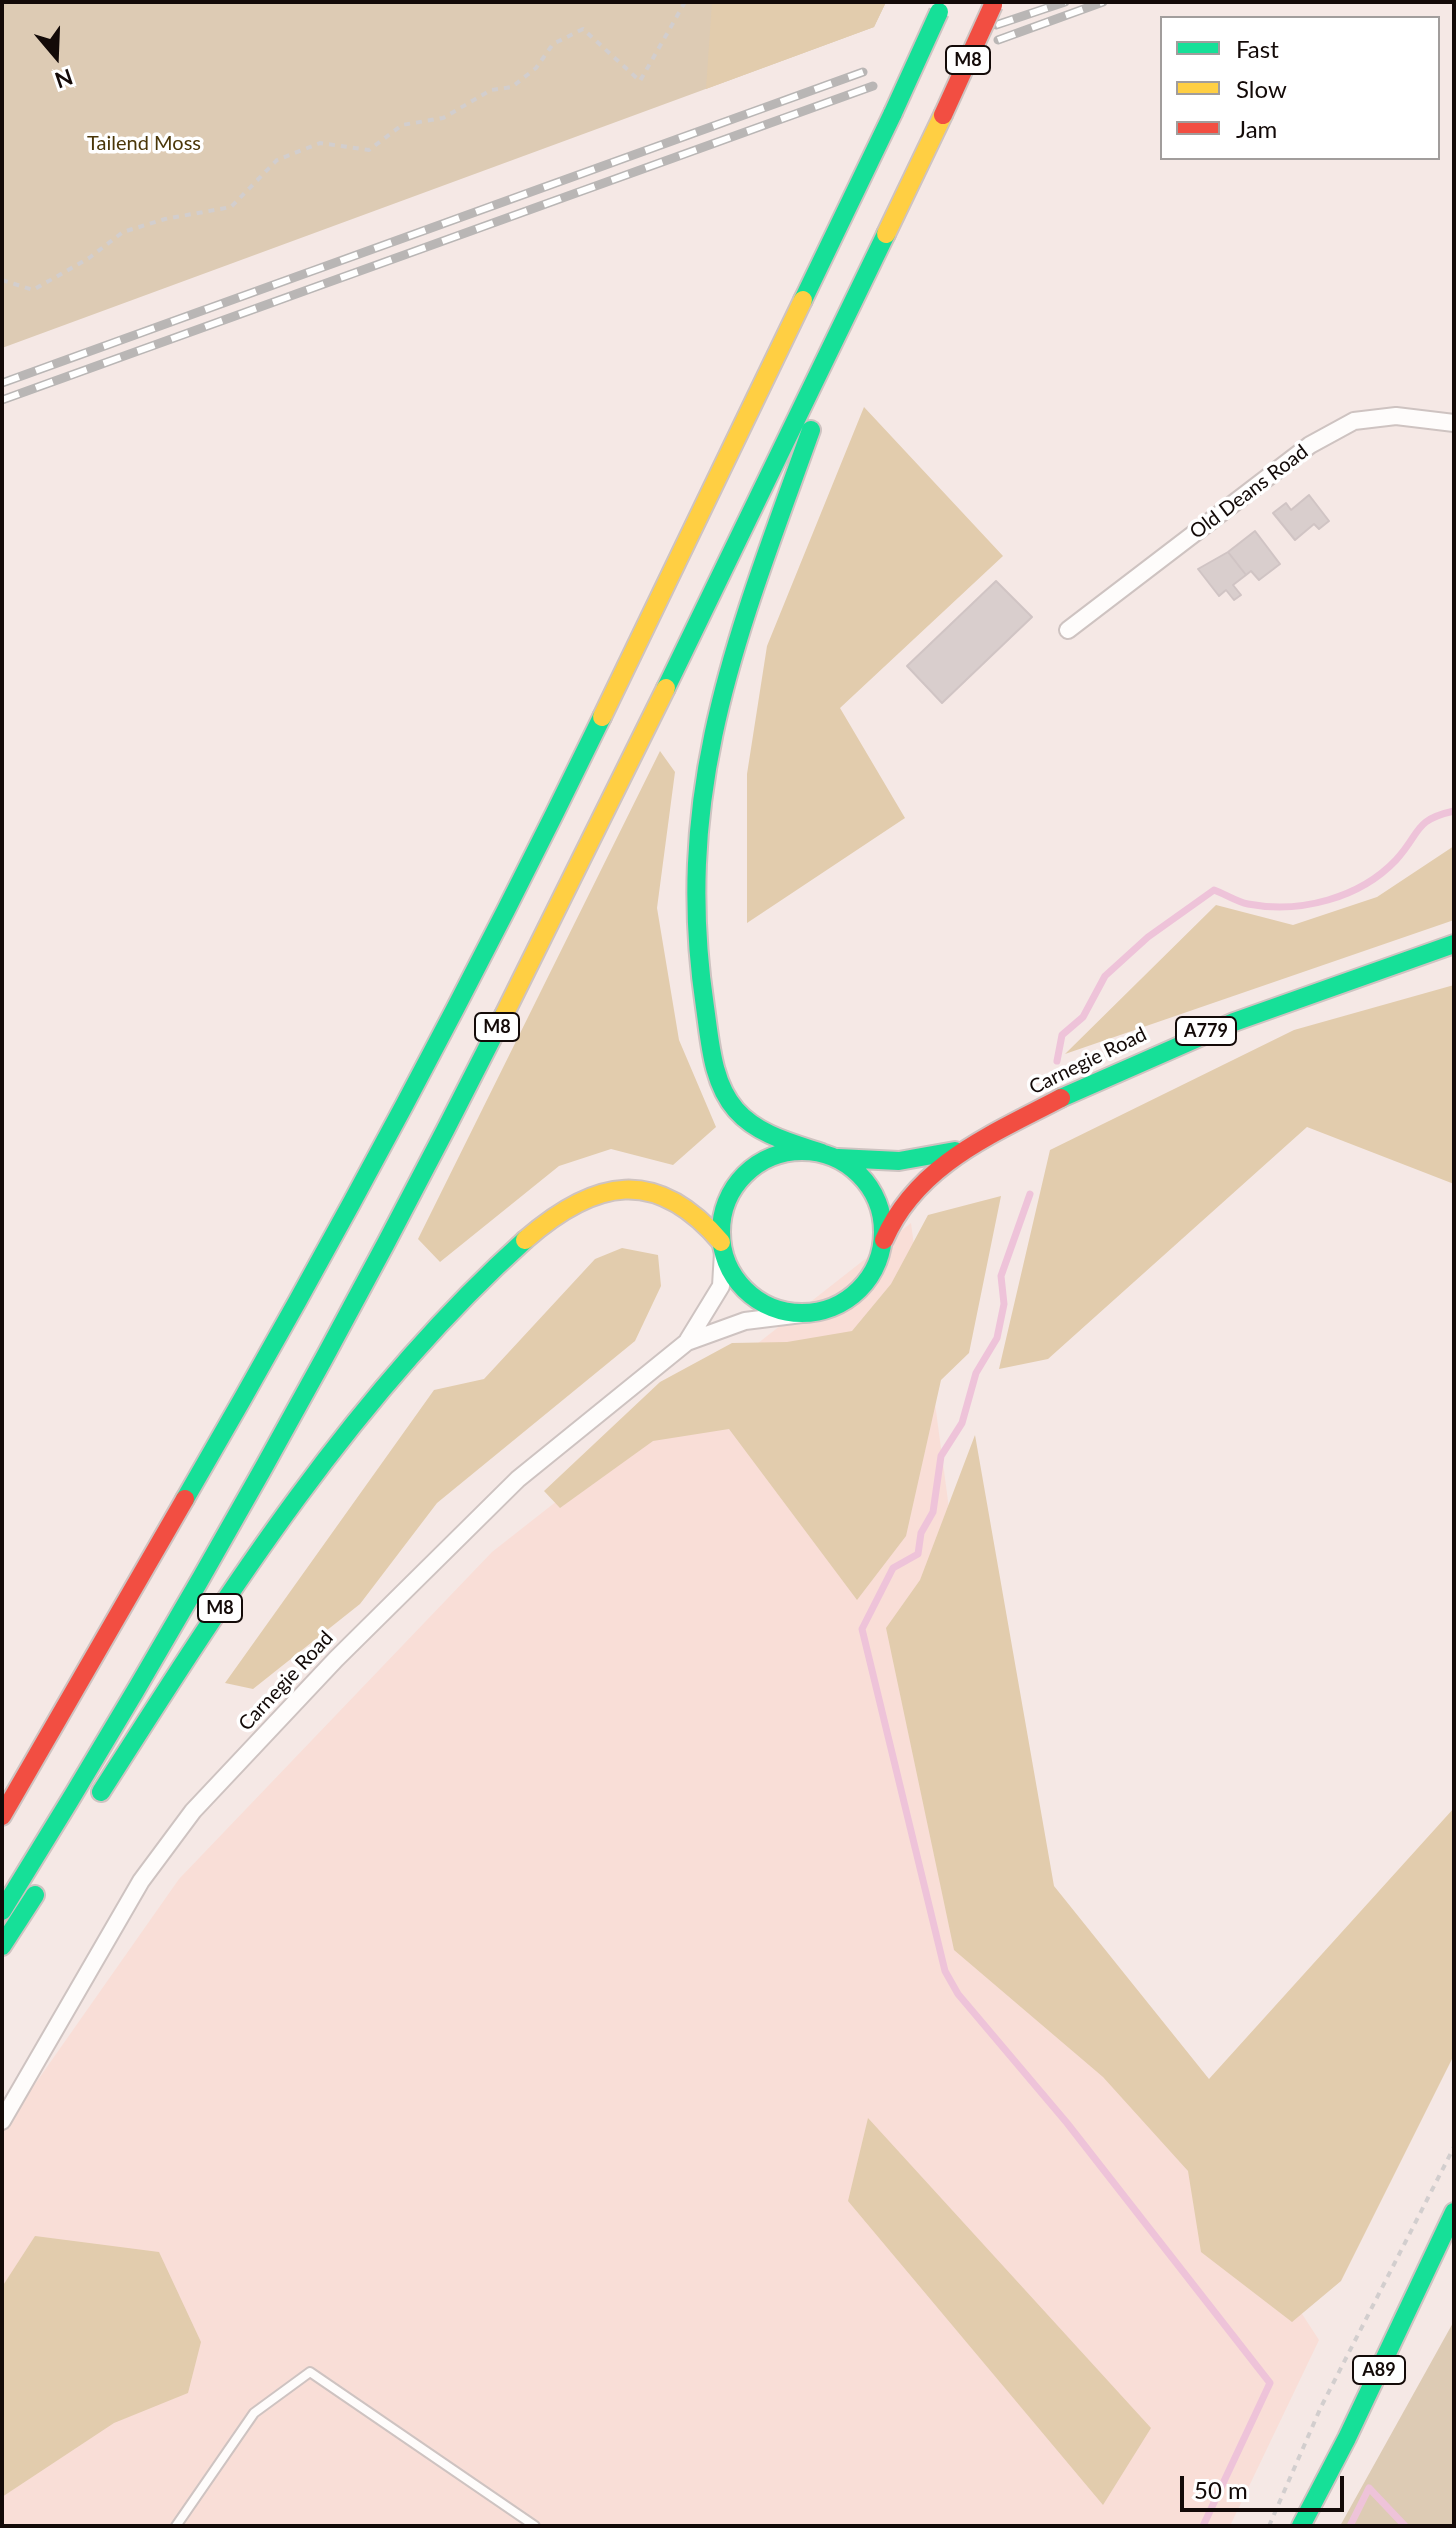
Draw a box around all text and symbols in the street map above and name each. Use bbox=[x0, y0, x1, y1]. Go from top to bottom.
north arrow bbox=[16, 16, 96, 96]
legend bbox=[1160, 16, 1440, 160]
text: Fast bbox=[1236, 34, 1279, 63]
road number: M8 bbox=[946, 46, 990, 74]
text: N bbox=[52, 64, 76, 95]
text: Slow bbox=[1236, 74, 1287, 103]
text: Jam bbox=[1236, 114, 1277, 143]
park label: Tailend Moss bbox=[87, 132, 201, 156]
street label: Old Deans Road bbox=[1185, 440, 1313, 544]
road number: M8 bbox=[475, 1013, 519, 1041]
road number: A779 bbox=[1176, 1017, 1236, 1045]
street label: Carnegie Road bbox=[1025, 1022, 1151, 1100]
road number: M8 bbox=[198, 1594, 242, 1622]
street label: Carnegie Road bbox=[234, 1626, 338, 1736]
road number: A89 bbox=[1353, 2356, 1405, 2384]
scale bar bbox=[1184, 2460, 1348, 2510]
text: 50 m bbox=[1194, 2475, 1248, 2504]

